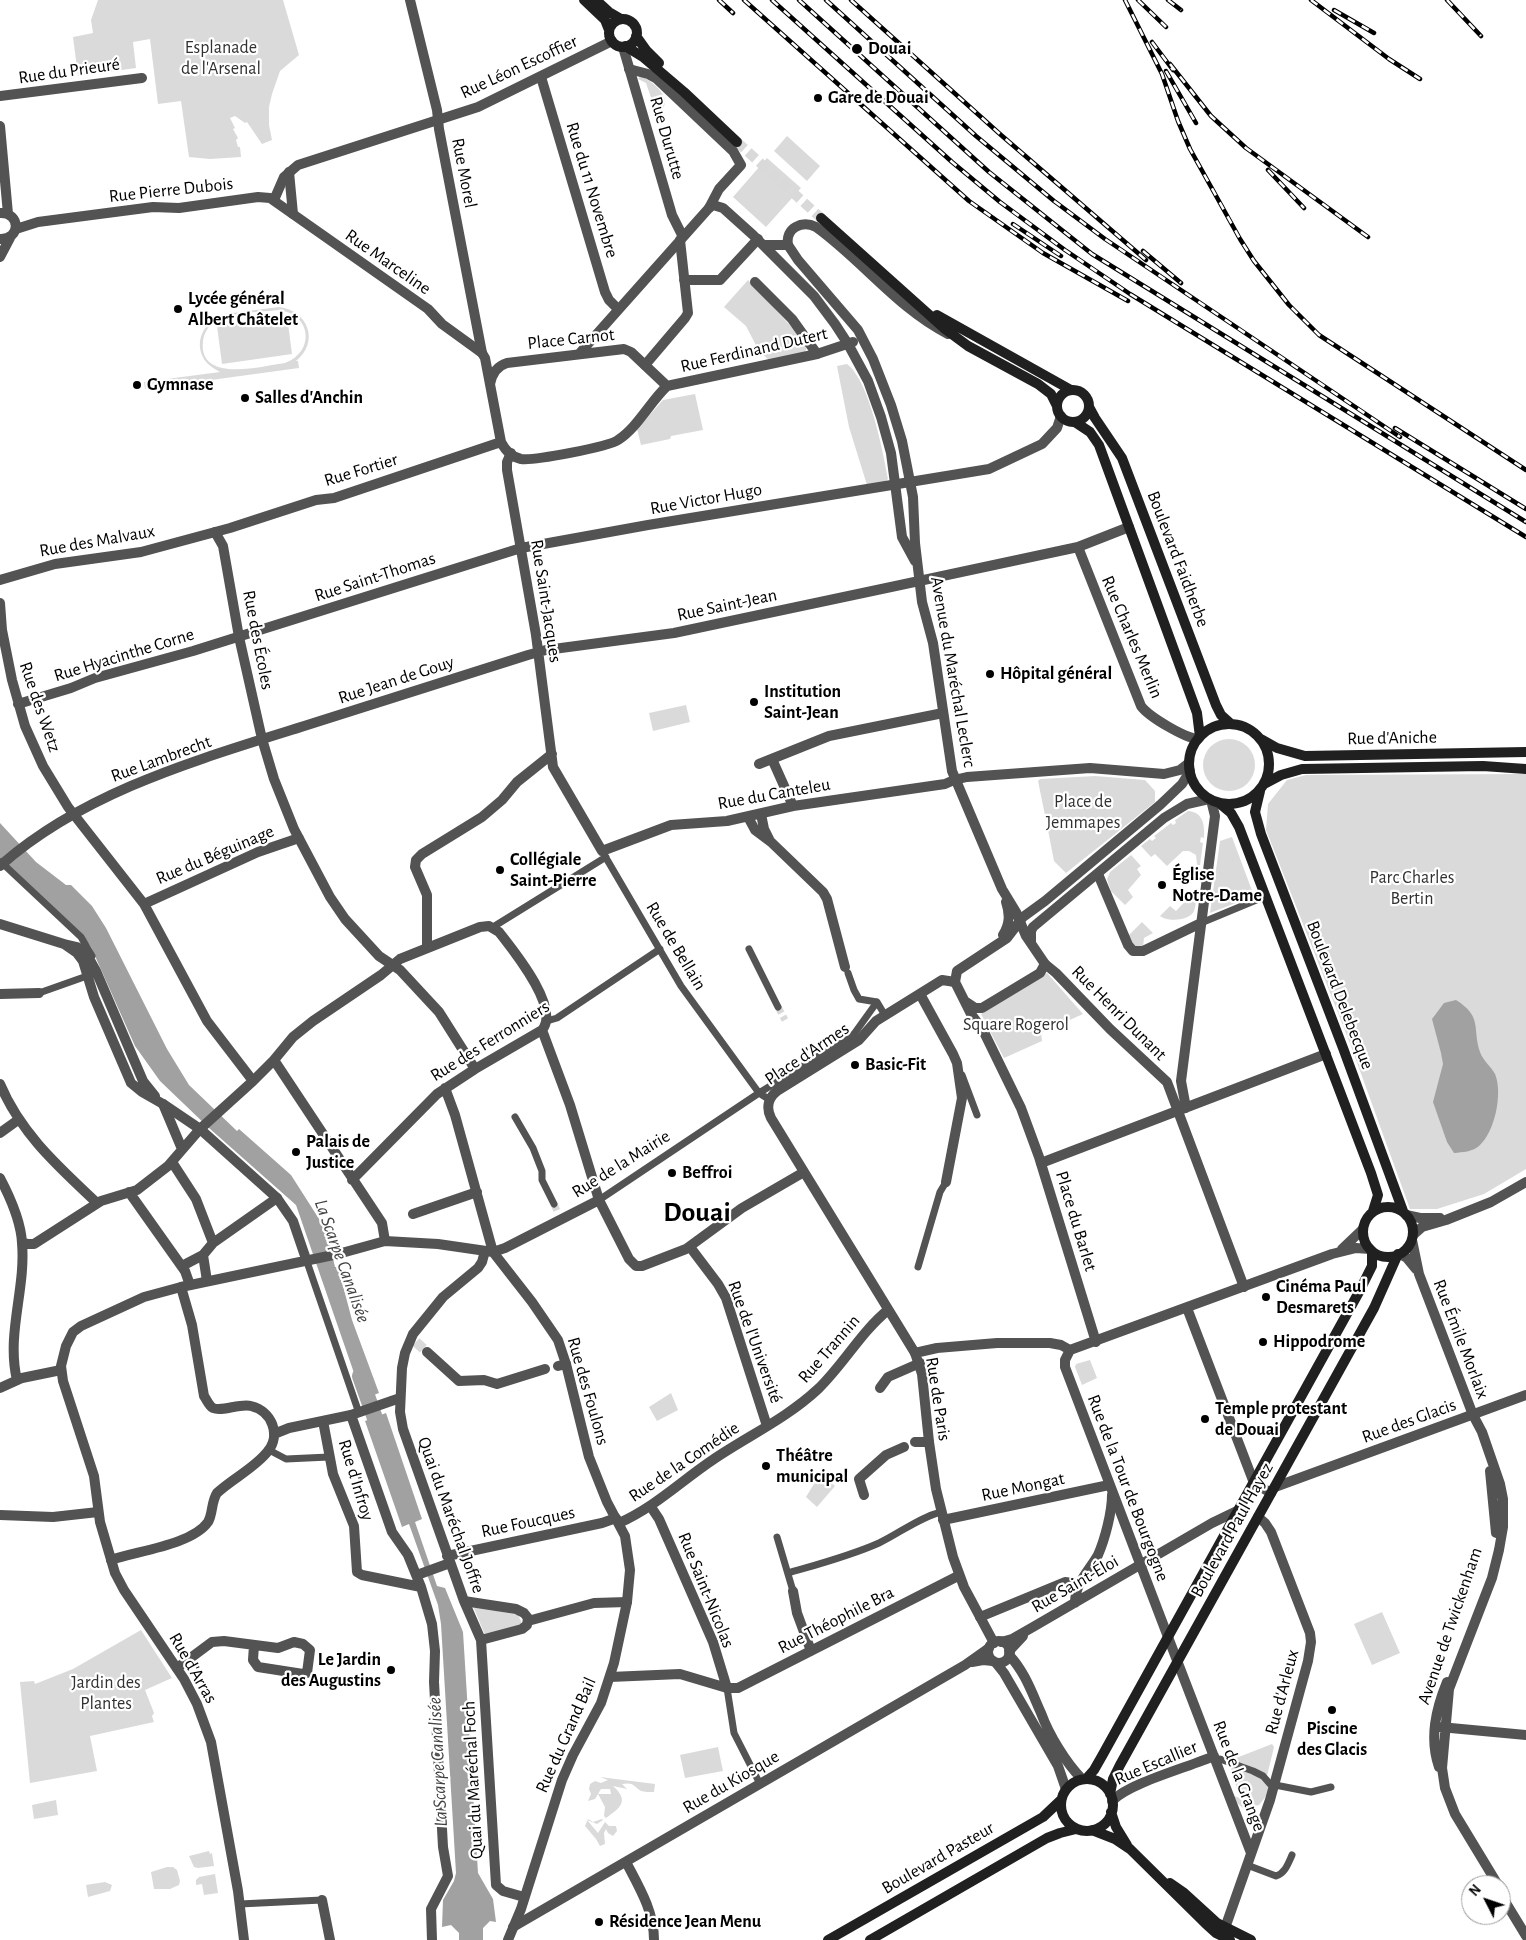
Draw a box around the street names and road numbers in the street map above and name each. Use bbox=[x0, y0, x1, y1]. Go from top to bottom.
street label: Rue Léon Escoffier bbox=[457, 30, 581, 104]
street label: Rue du Prieuré bbox=[17, 53, 121, 89]
street label: Rue Durutte bbox=[645, 94, 689, 182]
street label: Rue du 11 Novembre bbox=[561, 120, 623, 260]
street label: Rue Morel bbox=[447, 136, 481, 210]
street label: Rue Pierre Dubois bbox=[108, 173, 234, 207]
street label: Rue Marceline bbox=[341, 225, 435, 299]
street label: Rue Ferdinand Dutert bbox=[678, 323, 830, 377]
street label: Place Carnot bbox=[526, 324, 616, 354]
street label: Rue Fortier bbox=[322, 449, 400, 491]
street label: Rue Victor Hugo bbox=[648, 479, 764, 519]
street label: Boulevard Faidherbe bbox=[1142, 488, 1214, 630]
street label: Rue des Malvaux bbox=[38, 520, 156, 562]
street label: Rue Saint-Jacques bbox=[526, 538, 566, 664]
street label: Rue Saint-Thomas bbox=[312, 547, 438, 607]
street label: Rue Charles Merlin bbox=[1096, 572, 1168, 702]
street label: Avenue du Maréchal Leclerc bbox=[926, 575, 980, 769]
street label: Rue Saint-Jean bbox=[675, 584, 779, 626]
street label: Rue des Écoles bbox=[238, 589, 278, 691]
street label: Rue Hyacinthe Corne bbox=[51, 623, 197, 687]
street label: Rue Jean de Gouy bbox=[335, 651, 457, 709]
street label: Rue des Wetz bbox=[14, 659, 66, 755]
street label: Rue d'Aniche bbox=[1347, 726, 1437, 750]
street label: Rue Lambrecht bbox=[108, 731, 214, 787]
street label: Rue du Canteleu bbox=[716, 773, 832, 815]
street label: Rue du Béguinage bbox=[153, 820, 277, 890]
street label: Rue de Bellain bbox=[641, 898, 711, 994]
street label: Boulevard Delebecque bbox=[1302, 918, 1378, 1072]
street label: Rue Henri Dunant bbox=[1067, 961, 1171, 1065]
street label: Rue des Ferronniers bbox=[426, 996, 554, 1086]
street label: Place d'Armes bbox=[761, 1018, 853, 1090]
street label: Rue de la Mairie bbox=[568, 1125, 674, 1203]
street label: Place du Barlet bbox=[1050, 1168, 1102, 1274]
street label: Rue Émile Morlaix bbox=[1428, 1276, 1494, 1402]
street label: Rue de l'Université bbox=[723, 1278, 787, 1406]
street label: Rue Trannin bbox=[793, 1310, 865, 1388]
street label: Rue des Foulons bbox=[562, 1334, 614, 1448]
street label: Rue de Paris bbox=[921, 1356, 955, 1442]
street label: Rue de la Tour de Bourgogne bbox=[1082, 1392, 1174, 1584]
street label: Rue des Glacis bbox=[1359, 1394, 1459, 1448]
street label: Rue de la Comédie bbox=[625, 1417, 743, 1507]
street label: Quai du Maréchal Joffre bbox=[413, 1434, 489, 1596]
street label: Rue d'Infroy bbox=[333, 1437, 379, 1523]
street label: Boulevard Paul Hayez bbox=[1186, 1459, 1278, 1601]
street label: Rue Mongat bbox=[979, 1468, 1067, 1506]
street label: Rue Foucques bbox=[479, 1502, 577, 1542]
street label: Rue Saint-Nicolas bbox=[673, 1529, 739, 1651]
street label: Avenue de Twickenham bbox=[1413, 1545, 1487, 1707]
street label: Rue Saint-Éloi bbox=[1028, 1550, 1122, 1618]
street label: Rue Théophile Bra bbox=[774, 1581, 898, 1659]
street label: Rue d'Arras bbox=[164, 1629, 222, 1707]
street label: Rue d'Arleux bbox=[1260, 1647, 1304, 1737]
street label: Rue du Grand Bail bbox=[531, 1674, 601, 1796]
street label: Quai du Maréchal Foch bbox=[458, 1700, 488, 1860]
street label: Rue de la Grange bbox=[1208, 1718, 1270, 1834]
street label: Rue Escallier bbox=[1111, 1736, 1201, 1790]
street label: Rue du Kiosque bbox=[679, 1746, 783, 1818]
street label: Boulevard Pasteur bbox=[878, 1817, 998, 1899]

